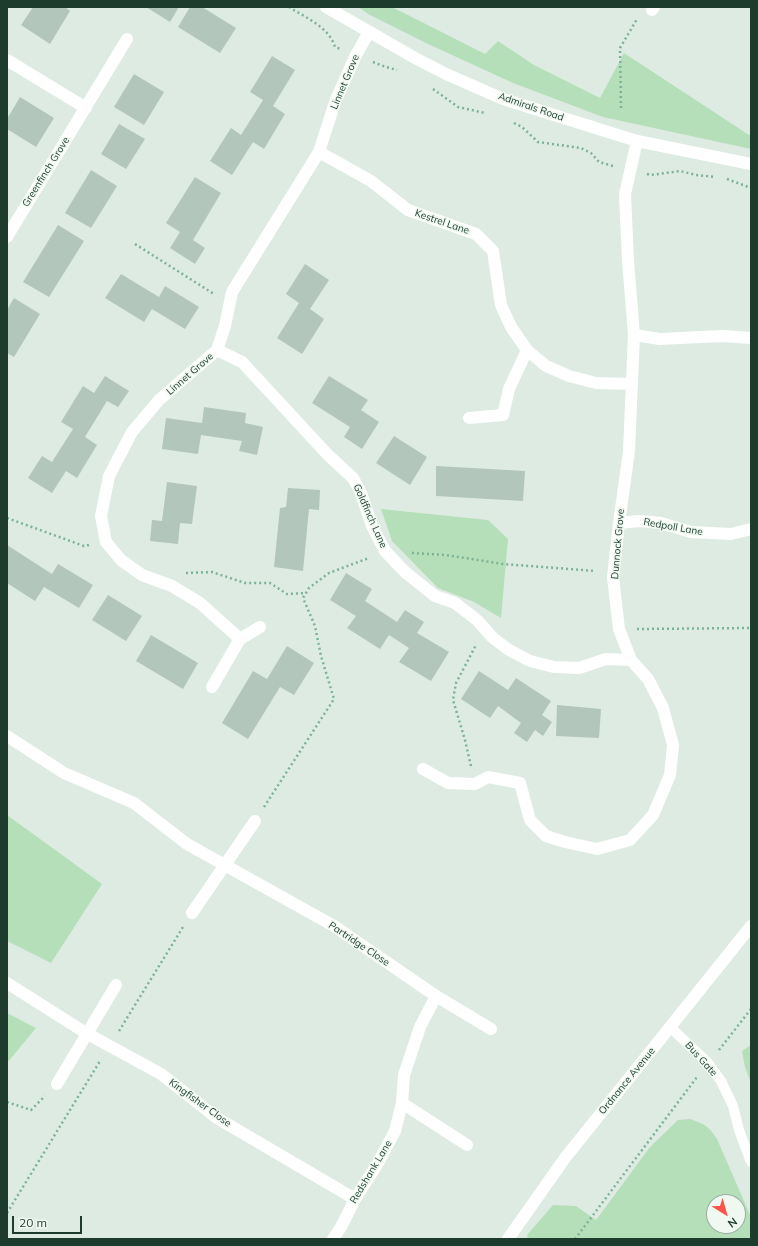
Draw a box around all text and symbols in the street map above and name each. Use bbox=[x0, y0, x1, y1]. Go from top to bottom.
street label: Linnet Grove bbox=[328, 53, 362, 111]
street label: Admirals Road bbox=[497, 90, 565, 124]
street label: Greenfinch Grove bbox=[20, 135, 72, 209]
street label: Kestrel Lane bbox=[413, 207, 471, 237]
street label: Linnet Grove bbox=[164, 350, 216, 398]
street label: Goldfinch Lane bbox=[350, 482, 390, 550]
street label: Dunnock Grove bbox=[609, 508, 627, 580]
street label: Redpoll Lane bbox=[642, 516, 704, 538]
street label: Partridge Close bbox=[326, 919, 392, 969]
street label: Bus Gate bbox=[682, 1039, 720, 1079]
street label: Ordnance Avenue bbox=[596, 1045, 658, 1117]
street label: Kingfisher Close bbox=[166, 1076, 234, 1130]
street label: Redshank Lane bbox=[347, 1138, 395, 1206]
north arrow bbox=[706, 1194, 746, 1234]
scale bar bbox=[14, 1208, 84, 1234]
text: 20 m bbox=[19, 1215, 47, 1230]
text: N bbox=[725, 1215, 740, 1231]

